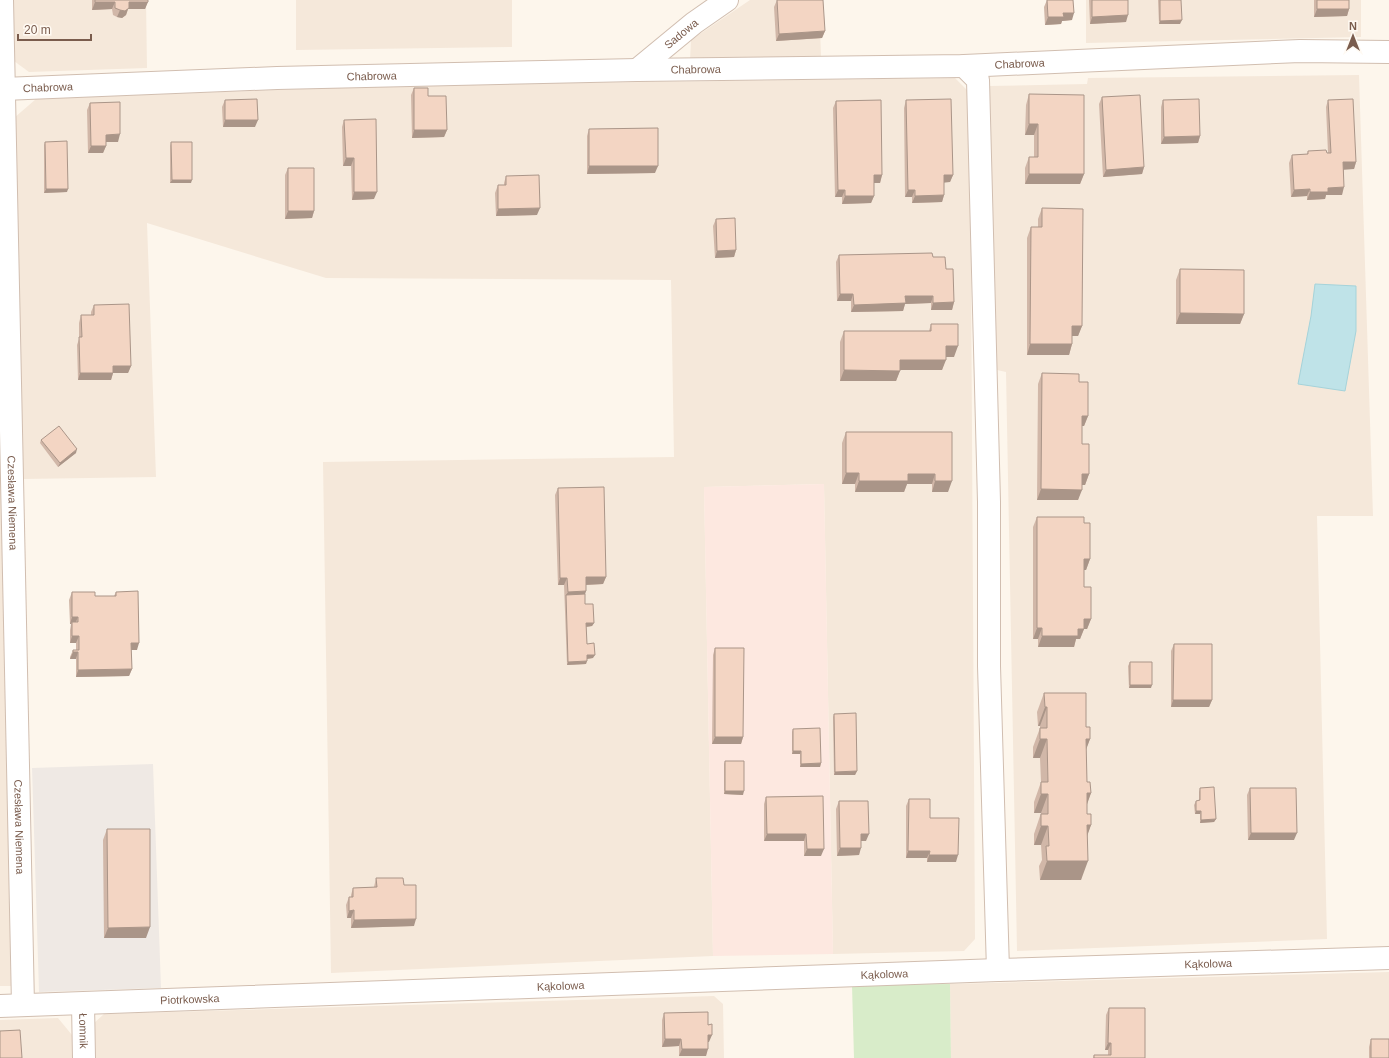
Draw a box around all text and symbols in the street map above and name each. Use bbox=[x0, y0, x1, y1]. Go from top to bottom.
scale bar bbox=[18, 16, 91, 42]
street label: Sadowa bbox=[662, 16, 701, 51]
north arrow bbox=[1333, 16, 1373, 56]
text: N bbox=[1349, 20, 1357, 32]
text: 20 m bbox=[24, 23, 51, 37]
street label: Chabrowa bbox=[994, 56, 1046, 71]
street label: Chabrowa bbox=[671, 63, 722, 76]
street label: Chabrowa bbox=[347, 69, 398, 82]
street label: Chabrowa bbox=[23, 80, 74, 94]
street label: Czesława Niemena bbox=[6, 455, 20, 551]
street label: Czesława Niemena bbox=[12, 779, 26, 875]
street label: Kąkolowa bbox=[1184, 957, 1233, 970]
street label: Kąkolowa bbox=[860, 967, 909, 981]
street label: Kąkolowa bbox=[537, 979, 586, 993]
street label: Piotrkowska bbox=[160, 992, 221, 1006]
street label: Łomnik bbox=[77, 1013, 90, 1049]

